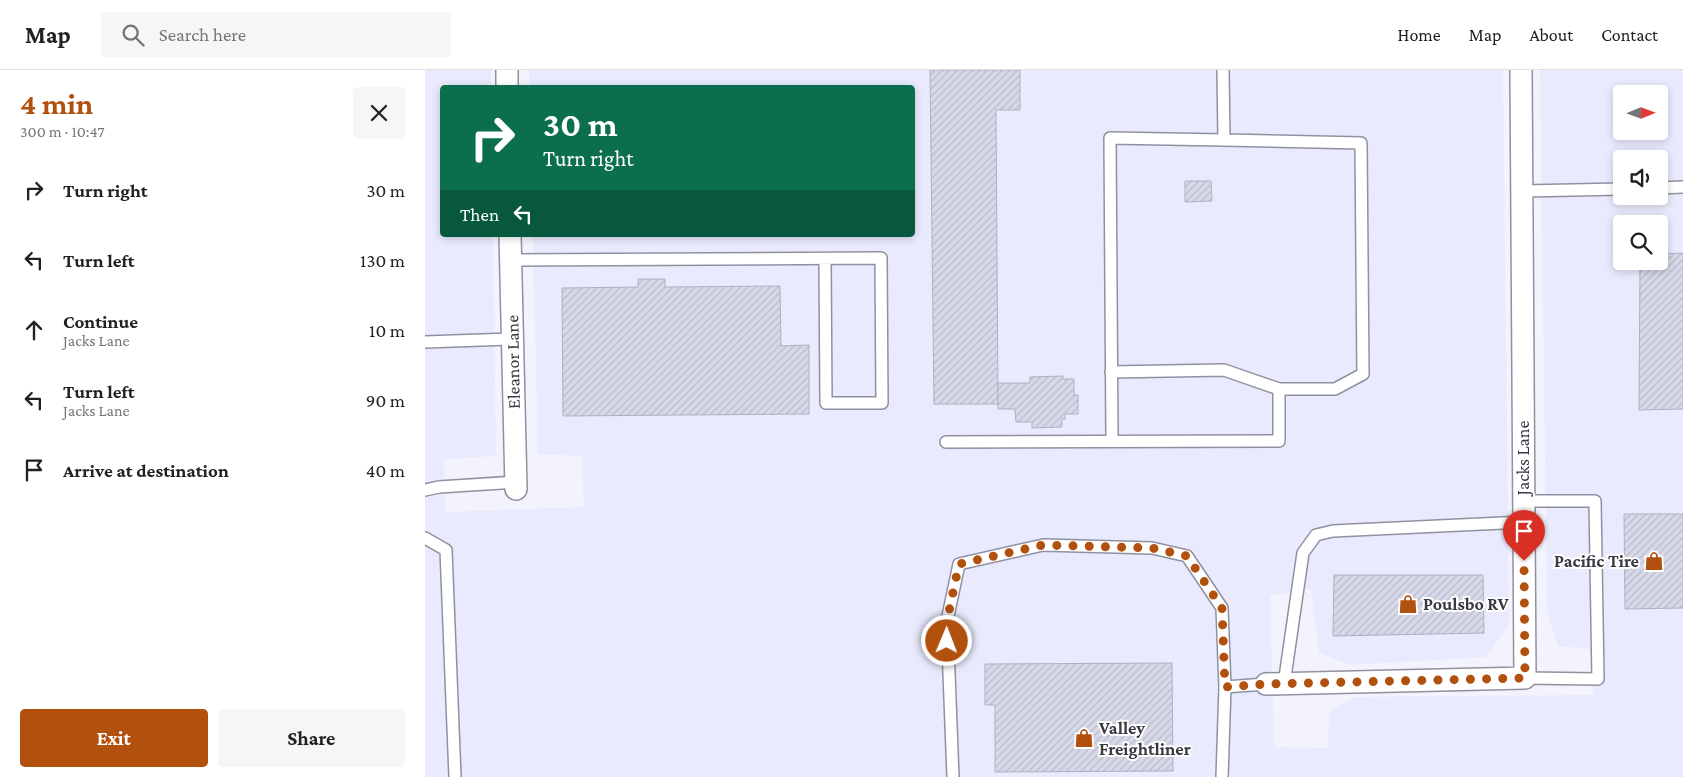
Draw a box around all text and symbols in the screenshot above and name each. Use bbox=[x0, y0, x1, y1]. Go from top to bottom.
search box bbox=[101, 12, 451, 57]
text: Map bbox=[25, 21, 71, 48]
icon: search bbox=[119, 21, 147, 49]
text: Search here bbox=[159, 24, 246, 45]
text: Home bbox=[1398, 25, 1441, 45]
text: Map bbox=[1469, 25, 1501, 45]
text: About bbox=[1529, 25, 1573, 45]
text: Contact bbox=[1601, 25, 1658, 45]
north arrow bbox=[1613, 85, 1667, 140]
map controls bbox=[1613, 85, 1668, 270]
text: 4 min bbox=[20, 87, 93, 120]
button: close bbox=[353, 87, 405, 139]
icon: right bbox=[460, 105, 525, 170]
text: 30 m bbox=[543, 105, 618, 144]
text: 300 m · 10:47 bbox=[20, 123, 105, 140]
text: Turn right bbox=[543, 146, 634, 171]
button: sound bbox=[1613, 150, 1668, 205]
icon: right bbox=[20, 176, 48, 204]
text: Turn right bbox=[63, 180, 148, 201]
text: 30 m bbox=[366, 180, 405, 201]
icon: left bbox=[509, 200, 537, 228]
text: Then bbox=[460, 204, 499, 225]
button: search bbox=[1613, 215, 1668, 270]
icon: left bbox=[20, 246, 48, 274]
text: Turn left bbox=[63, 250, 135, 271]
text: 130 m bbox=[360, 250, 405, 271]
text: Continue bbox=[63, 311, 138, 332]
street label: Eleanor Lane bbox=[502, 315, 524, 409]
icon: ahead bbox=[20, 316, 48, 344]
text: 10 m bbox=[369, 320, 405, 341]
text: Jacks Lane bbox=[63, 332, 130, 349]
text: Turn left bbox=[63, 381, 135, 402]
icon: left bbox=[20, 386, 48, 414]
text: 90 m bbox=[366, 390, 405, 411]
text: Jacks Lane bbox=[63, 402, 130, 419]
street label: Jacks Lane bbox=[1513, 420, 1533, 497]
icon: arrive bbox=[20, 456, 48, 484]
text: Arrive at destination bbox=[63, 460, 229, 481]
text: 40 m bbox=[366, 460, 405, 481]
pin bbox=[1503, 510, 1545, 561]
icon: arrive bbox=[1510, 517, 1538, 545]
shop icon: Pacific Tire bbox=[1643, 550, 1665, 572]
place label: Pacific Tire bbox=[1554, 551, 1639, 571]
shop icon: Poulsbo RV bbox=[1397, 593, 1419, 615]
place label: Poulsbo RV bbox=[1423, 594, 1509, 614]
position arrow bbox=[920, 614, 972, 666]
button: Exit bbox=[20, 709, 208, 767]
button: Share bbox=[218, 709, 405, 767]
place label: Valley Freightliner bbox=[1098, 718, 1191, 759]
shop icon: Valley Freightliner bbox=[1073, 727, 1095, 749]

